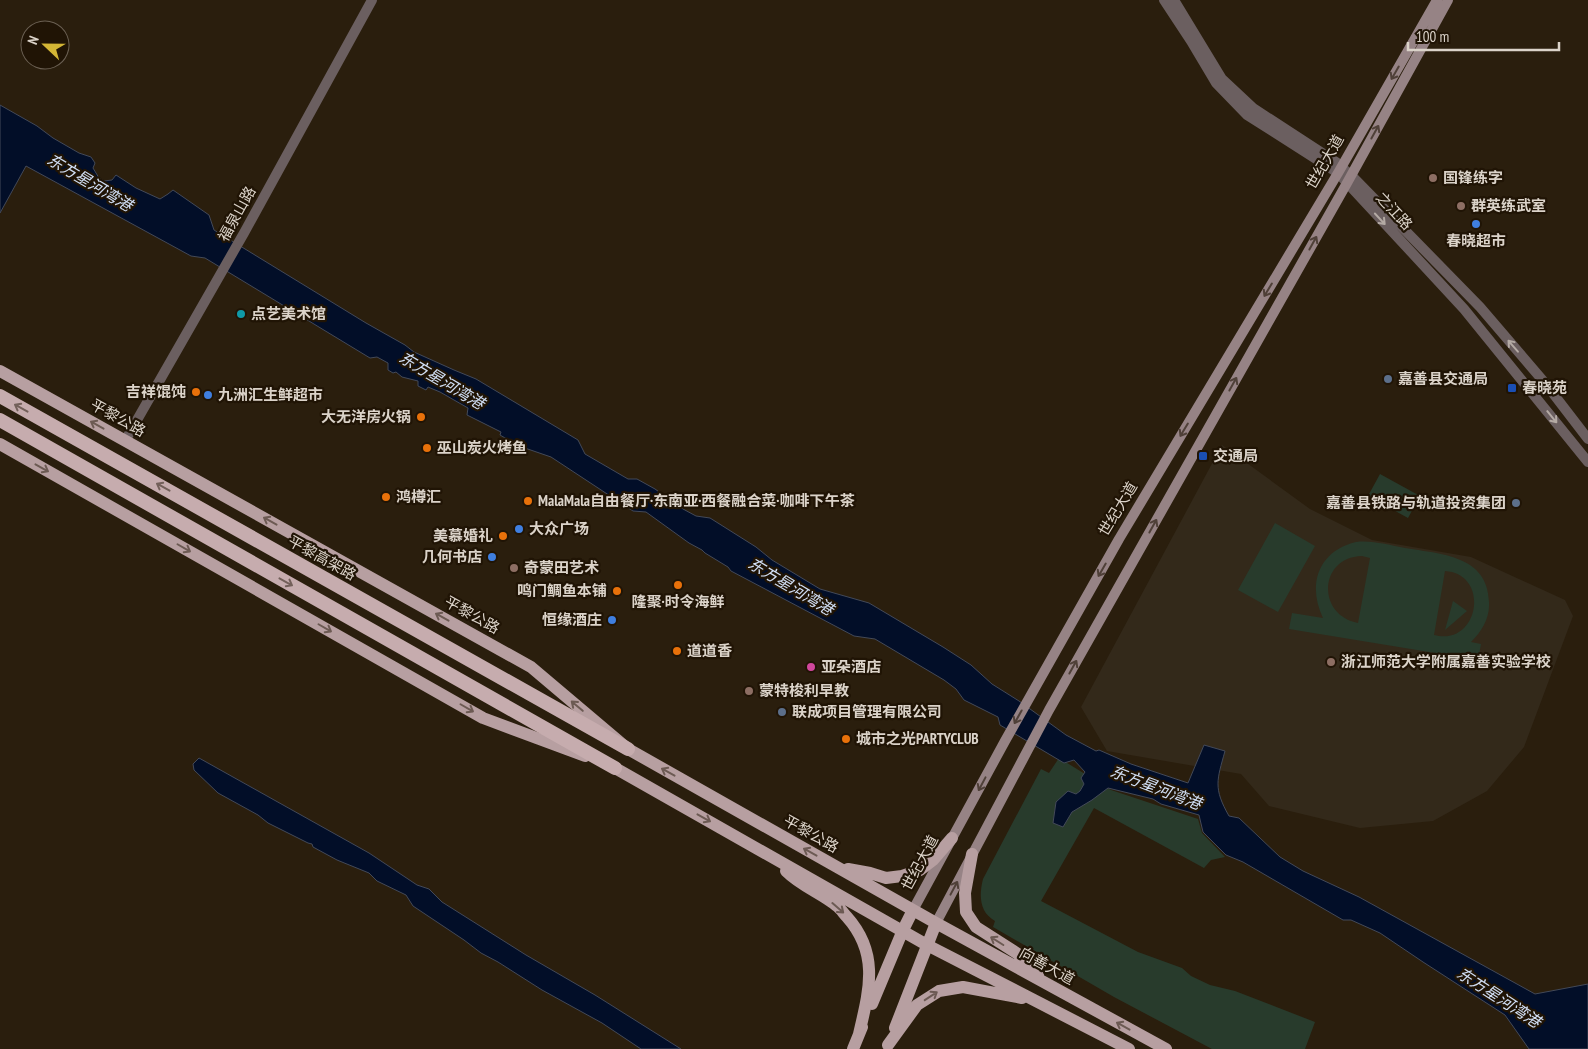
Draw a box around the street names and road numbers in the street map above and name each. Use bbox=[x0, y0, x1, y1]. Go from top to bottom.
street label: 世纪大道 bbox=[1301, 131, 1348, 192]
street label: 福泉山路 bbox=[214, 183, 259, 245]
street label: 之江路 bbox=[1372, 188, 1417, 234]
street label: 平黎公路 bbox=[87, 395, 149, 440]
street label: 世纪大道 bbox=[1094, 478, 1141, 539]
street label: 平黎高架路 bbox=[285, 531, 360, 584]
street label: 平黎公路 bbox=[441, 592, 503, 637]
street label: 平黎公路 bbox=[780, 811, 842, 856]
street label: 世纪大道 bbox=[897, 832, 942, 894]
street label: 向善大道 bbox=[1016, 943, 1078, 988]

